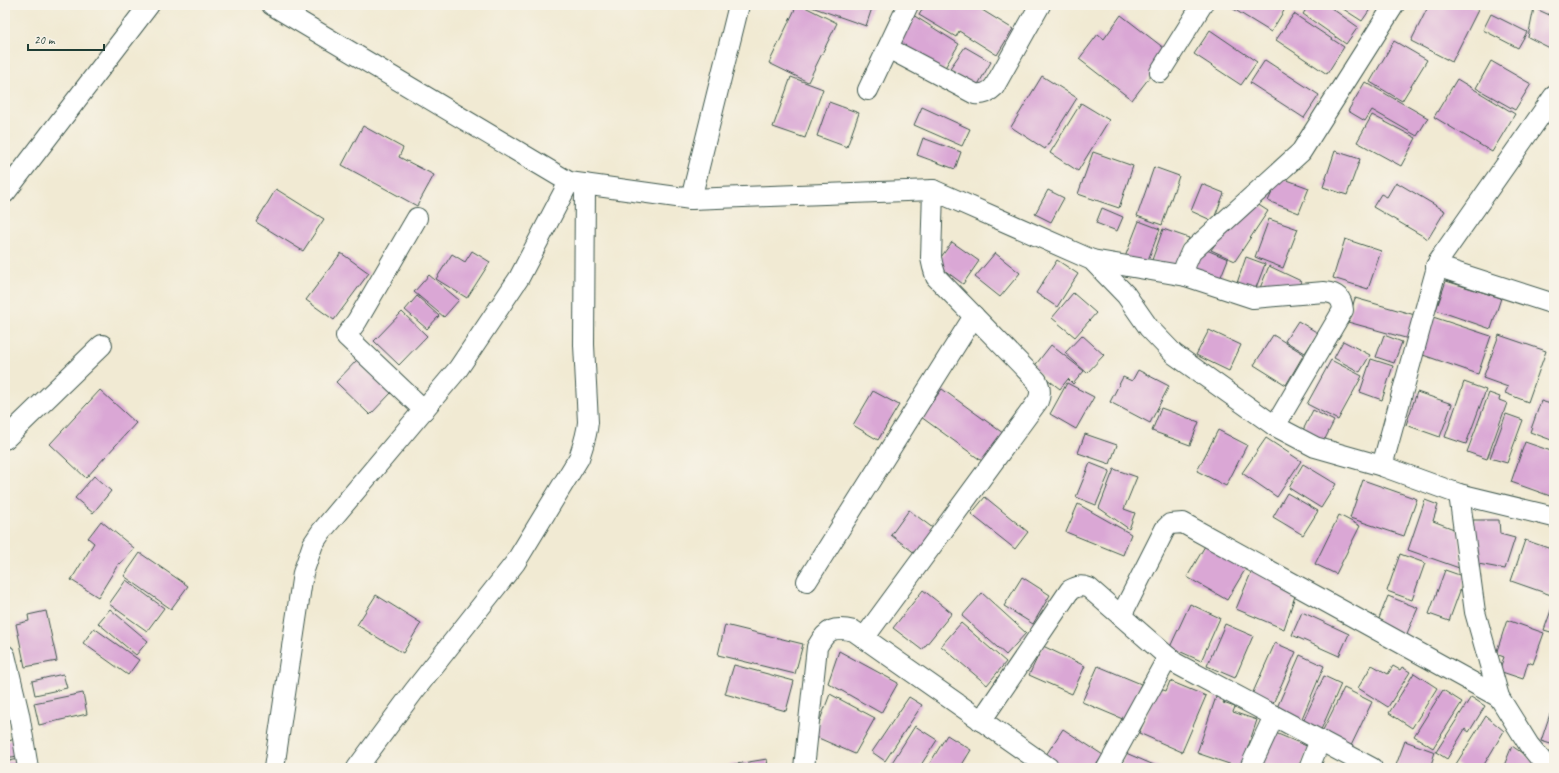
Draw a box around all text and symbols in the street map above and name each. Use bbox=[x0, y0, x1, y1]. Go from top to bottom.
scale bar bbox=[28, 26, 104, 52]
text: 20 m bbox=[34, 32, 56, 48]

